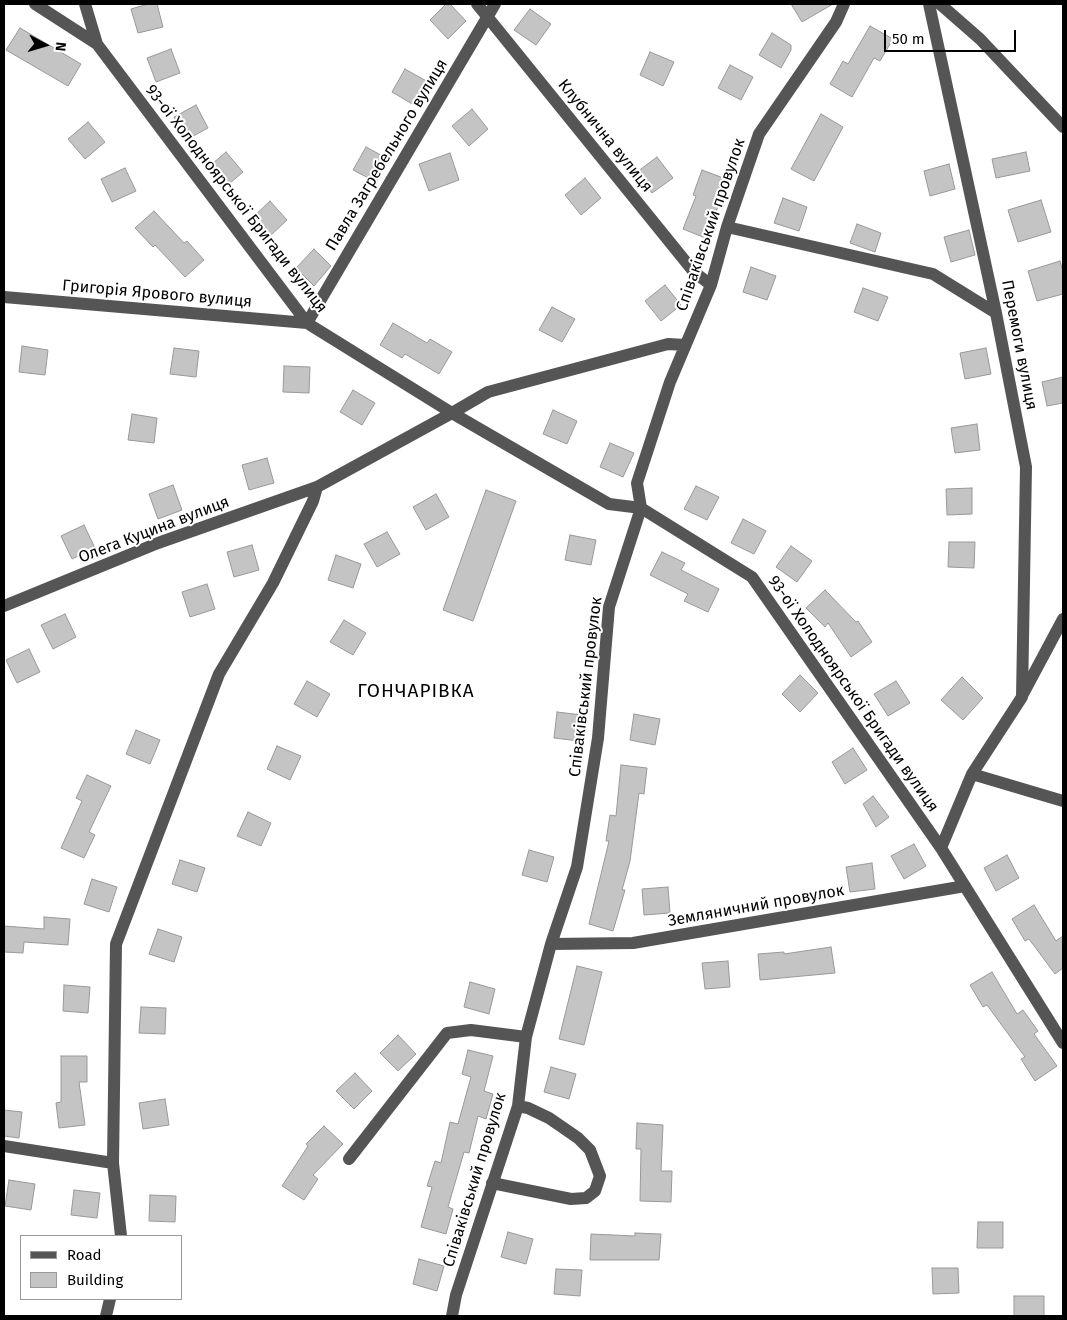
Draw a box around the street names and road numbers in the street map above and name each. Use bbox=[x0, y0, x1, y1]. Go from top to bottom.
street label: Павла Загребельного вулиця bbox=[322, 56, 452, 254]
street label: Клубнична вулиця bbox=[554, 76, 656, 196]
street label: 93-ої Холодноярської Бригади вулиця bbox=[141, 81, 331, 317]
street label: Співаківський провулок bbox=[672, 136, 750, 314]
street label: Григорія Ярового вулиця bbox=[61, 276, 253, 312]
street label: Перемоги вулиця bbox=[997, 278, 1041, 412]
street label: Олега Куцина вулиця bbox=[76, 492, 232, 568]
street label: 93-ої Холодноярської Бригади вулиця bbox=[764, 572, 942, 816]
street label: Співаківський провулок bbox=[565, 596, 607, 778]
street label: Земляничний провулок bbox=[667, 881, 845, 931]
street label: Співаківський провулок bbox=[439, 1090, 511, 1270]

